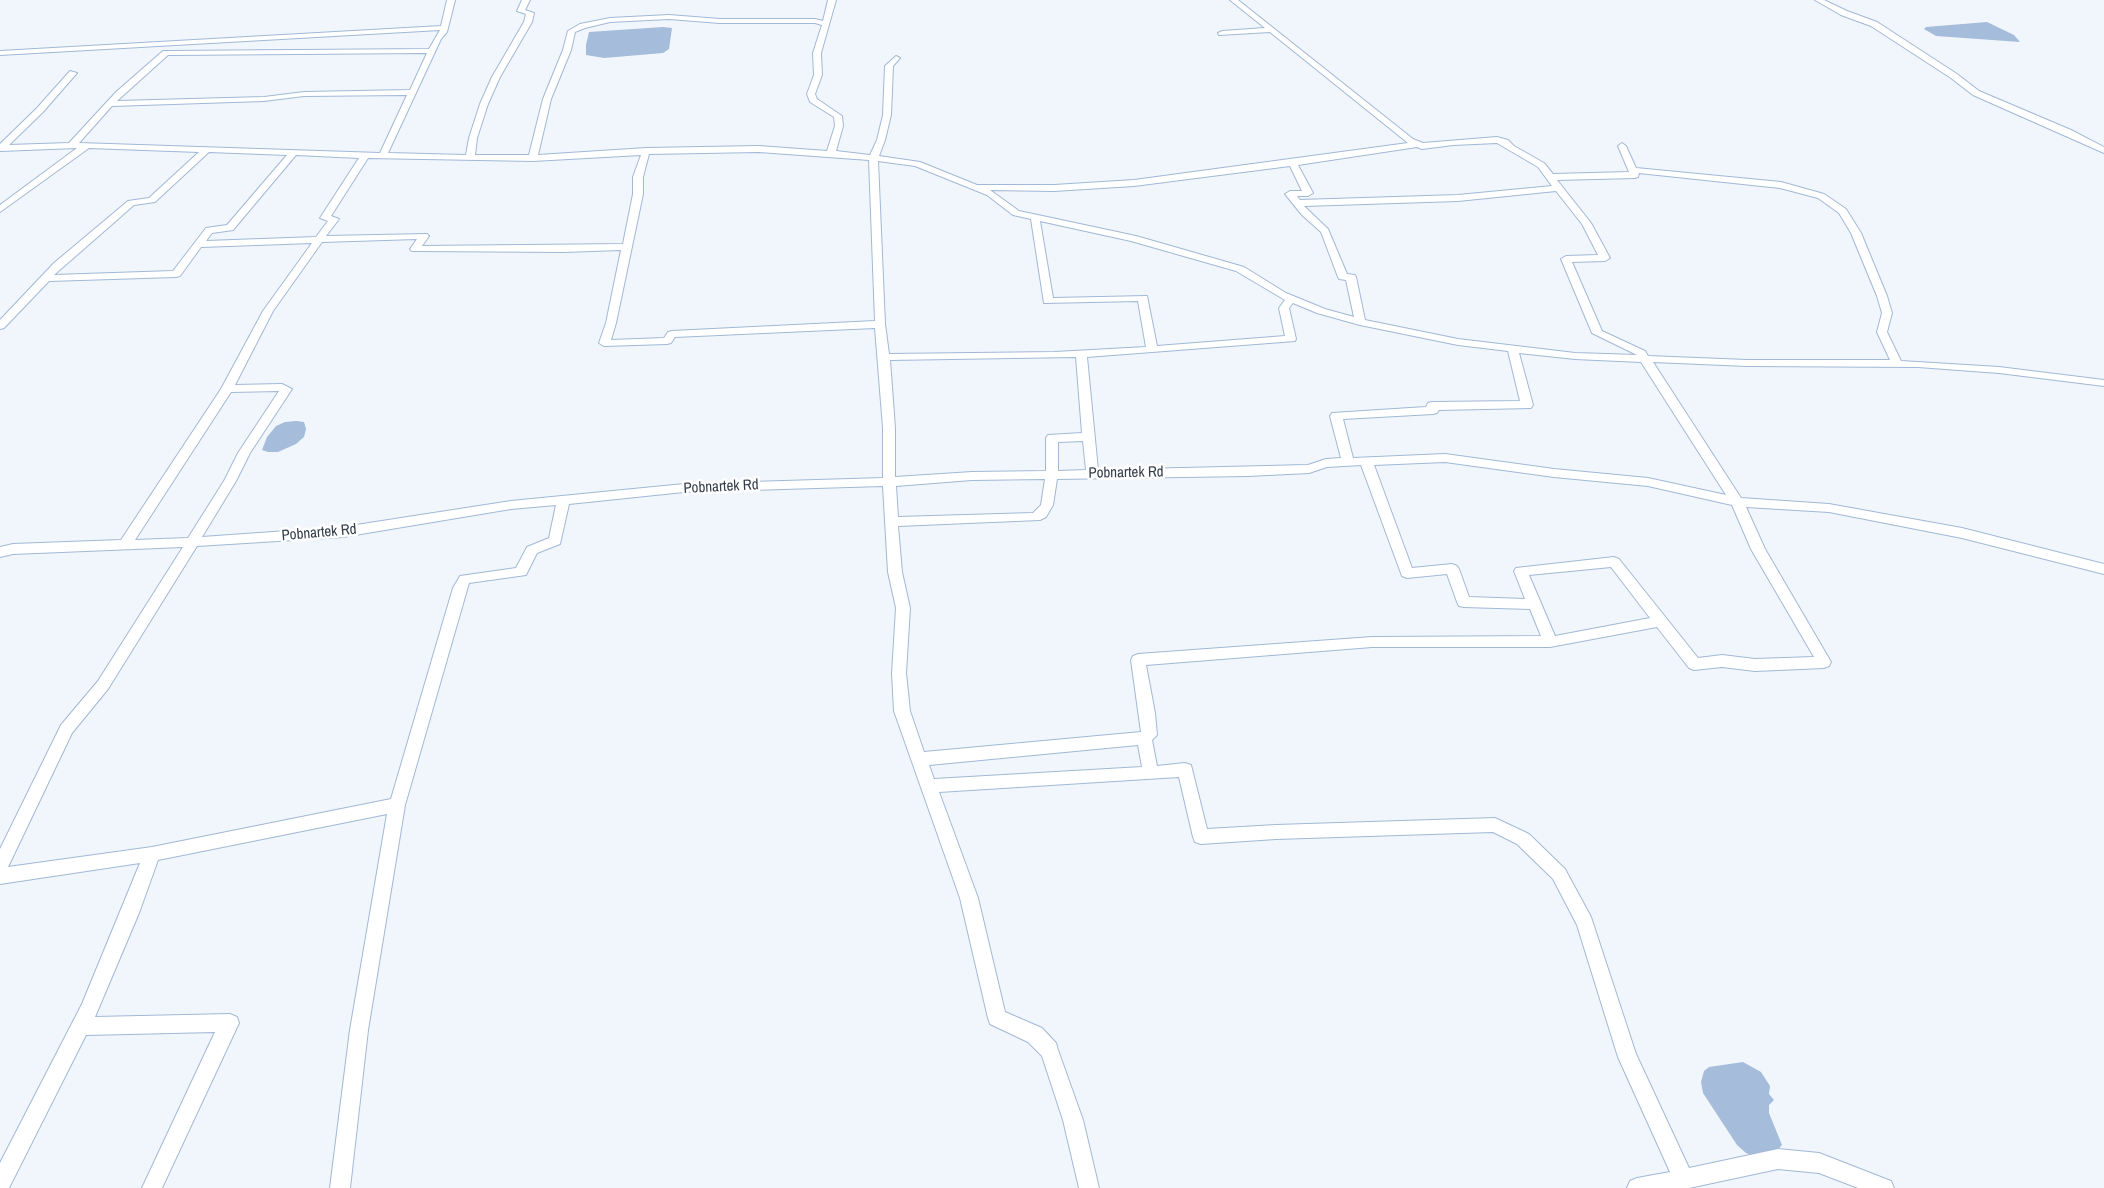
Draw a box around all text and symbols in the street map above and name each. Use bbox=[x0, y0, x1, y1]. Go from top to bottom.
street label: Pobnartek Rd bbox=[1088, 463, 1164, 483]
street label: Pobnartek Rd bbox=[683, 476, 759, 498]
street label: Pobnartek Rd bbox=[281, 521, 357, 545]

